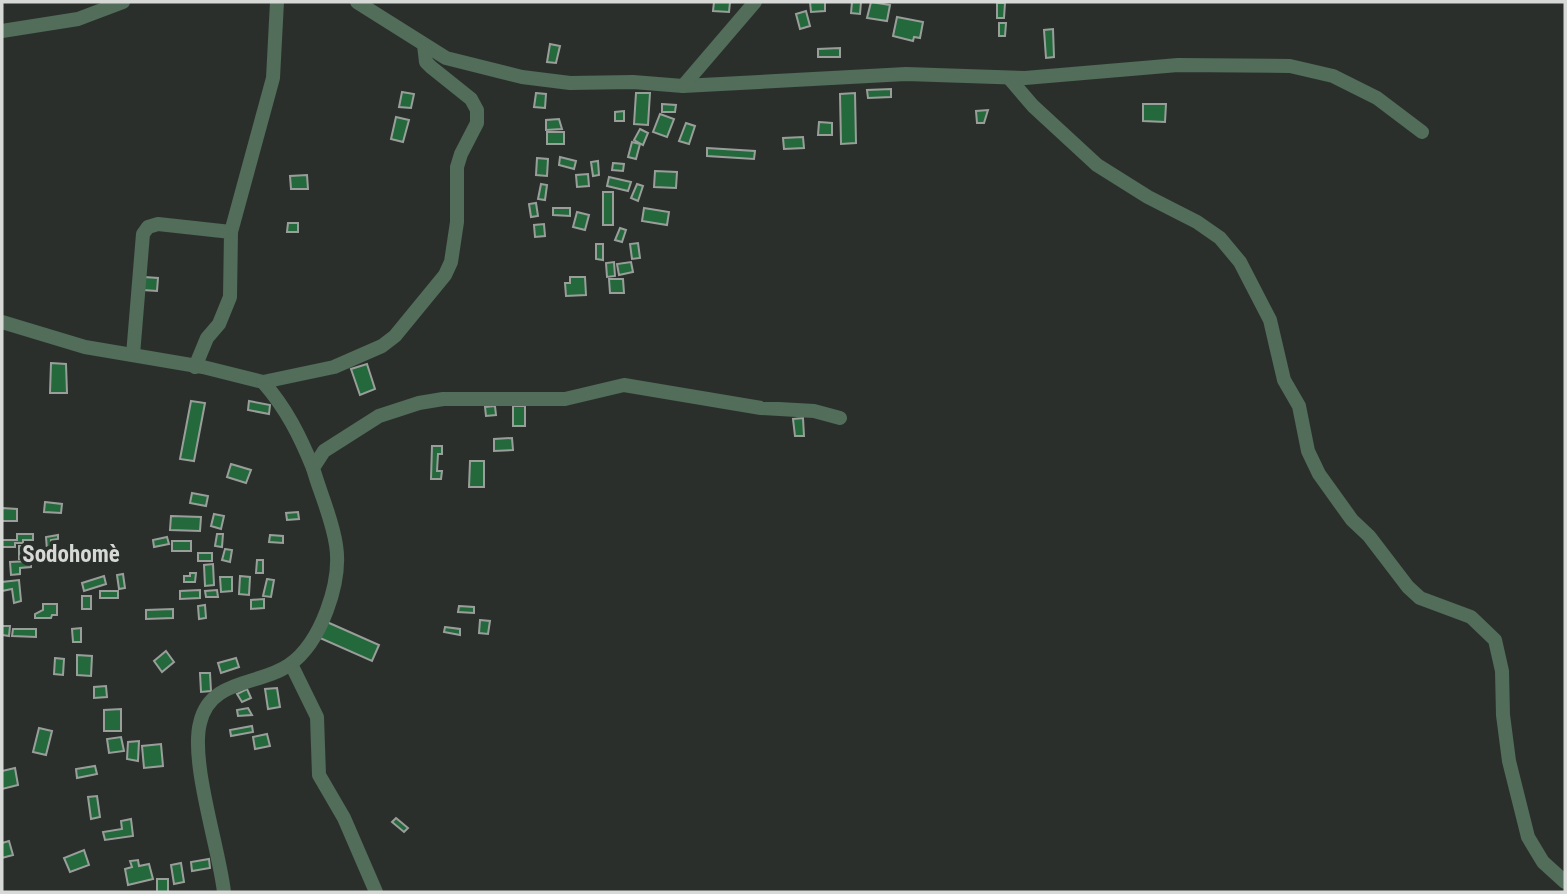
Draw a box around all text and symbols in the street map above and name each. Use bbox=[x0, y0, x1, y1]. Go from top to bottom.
district label: Sodohomè bbox=[22, 541, 120, 568]

